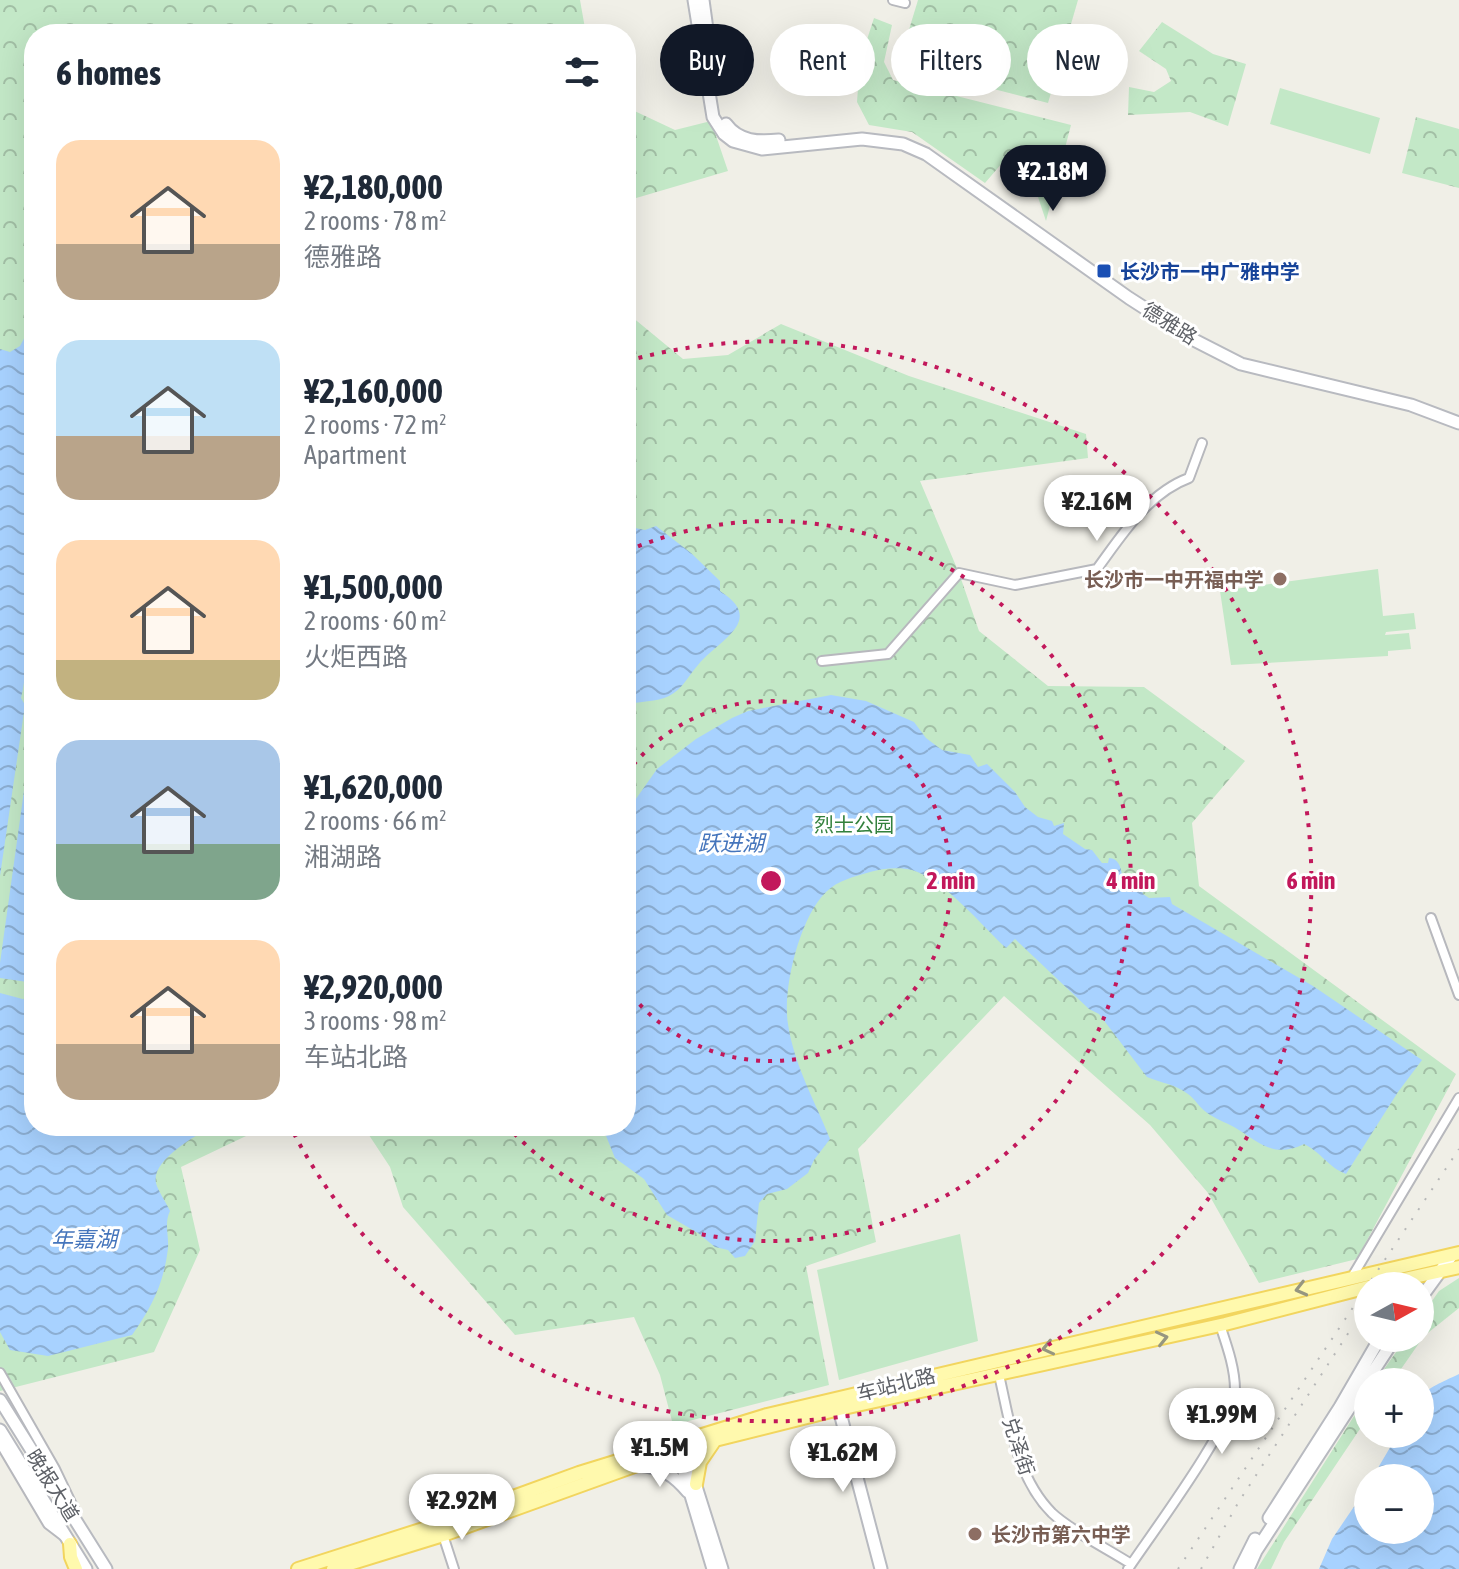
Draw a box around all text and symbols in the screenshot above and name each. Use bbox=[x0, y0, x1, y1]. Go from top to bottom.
chip: Buy bbox=[660, 24, 754, 96]
chip: Rent bbox=[770, 24, 875, 96]
chip: Filters bbox=[891, 24, 1011, 96]
chip: New bbox=[1027, 24, 1128, 96]
icon: filters bbox=[560, 50, 604, 94]
text: 6 homes bbox=[56, 53, 161, 92]
pin: ¥2.18M bbox=[988, 145, 1118, 213]
text: ¥2.18M bbox=[1018, 156, 1088, 186]
text: ¥2,180,000 bbox=[304, 167, 443, 206]
icon: home bbox=[120, 172, 216, 268]
text: 2 rooms · 78 m² bbox=[304, 206, 446, 236]
text: 德雅路 bbox=[304, 242, 382, 272]
place label: 长沙市一中广雅中学 bbox=[1120, 260, 1300, 283]
marker: 长沙市一中广雅中学 bbox=[1095, 262, 1113, 280]
street label: 德雅路 bbox=[1138, 297, 1202, 349]
text: ¥2,160,000 bbox=[304, 371, 443, 410]
icon: home bbox=[120, 372, 216, 468]
text: 2 rooms · 72 m² bbox=[304, 410, 446, 440]
text: Apartment bbox=[304, 440, 407, 470]
pin: ¥2.16M bbox=[1032, 475, 1162, 543]
text: ¥2.16M bbox=[1062, 486, 1132, 516]
text: ¥1,500,000 bbox=[304, 567, 443, 606]
place label: 长沙市一中开福中学 bbox=[1084, 568, 1264, 591]
marker: 长沙市一中开福中学 bbox=[1271, 570, 1289, 588]
icon: home bbox=[120, 572, 216, 668]
text: 2 rooms · 60 m² bbox=[304, 606, 446, 636]
text: 火炬西路 bbox=[304, 642, 408, 672]
text: ¥1,620,000 bbox=[304, 767, 443, 806]
icon: home bbox=[120, 772, 216, 868]
text: 2 rooms · 66 m² bbox=[304, 806, 446, 836]
park label: 烈士公园 bbox=[814, 813, 894, 836]
water label: 跃进湖 bbox=[698, 830, 767, 856]
text: 湘湖路 bbox=[304, 842, 382, 872]
centre of rings bbox=[757, 867, 785, 895]
text: 2 min bbox=[926, 867, 976, 894]
text: 4 min bbox=[1105, 867, 1156, 894]
text: 6 min bbox=[1286, 867, 1336, 894]
text: ¥2,920,000 bbox=[304, 967, 443, 1006]
icon: home bbox=[120, 972, 216, 1068]
text: 3 rooms · 98 m² bbox=[304, 1006, 446, 1036]
text: 车站北路 bbox=[304, 1042, 408, 1072]
water label: 年嘉湖 bbox=[51, 1226, 120, 1252]
north arrow bbox=[1354, 1272, 1434, 1352]
map controls bbox=[1354, 1272, 1434, 1544]
one-way arrow bbox=[1295, 1280, 1308, 1297]
one-way arrow bbox=[1154, 1330, 1168, 1347]
one-way arrow bbox=[1042, 1339, 1055, 1356]
street label: 车站北路 bbox=[854, 1363, 938, 1405]
button: + bbox=[1354, 1368, 1434, 1448]
pin: ¥1.99M bbox=[1157, 1388, 1287, 1456]
text: ¥1.99M bbox=[1187, 1399, 1257, 1429]
street label: 兑泽街 bbox=[999, 1414, 1039, 1478]
pin: ¥1.5M bbox=[604, 1421, 716, 1489]
pin: ¥1.62M bbox=[778, 1426, 908, 1494]
text: ¥1.5M bbox=[631, 1432, 689, 1462]
text: ¥1.62M bbox=[808, 1437, 878, 1467]
street label: 晚报大道 bbox=[22, 1445, 84, 1525]
button: − bbox=[1354, 1464, 1434, 1544]
pin: ¥2.92M bbox=[397, 1474, 527, 1542]
text: ¥2.92M bbox=[427, 1485, 497, 1515]
place label: 长沙市第六中学 bbox=[991, 1523, 1131, 1546]
marker: 长沙市第六中学 bbox=[966, 1525, 984, 1543]

